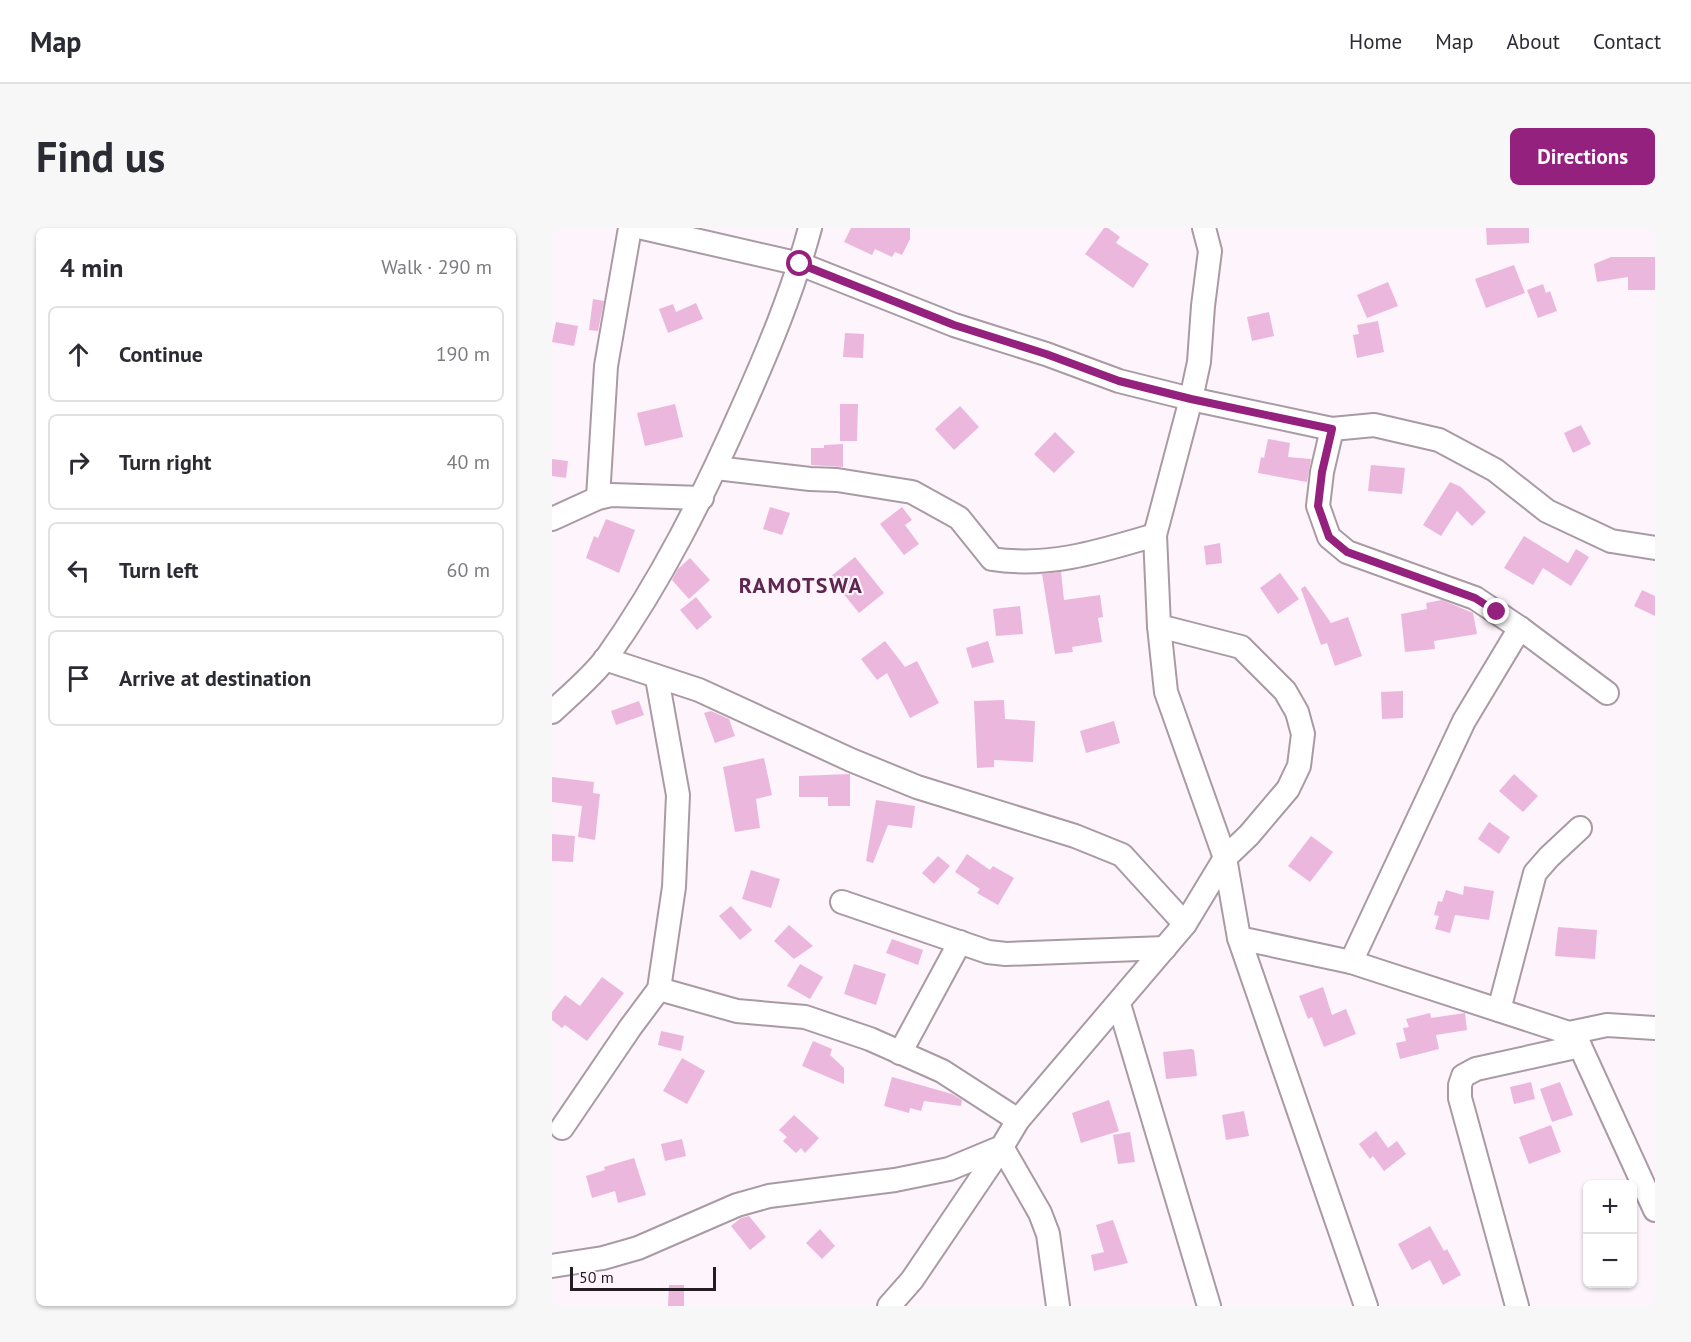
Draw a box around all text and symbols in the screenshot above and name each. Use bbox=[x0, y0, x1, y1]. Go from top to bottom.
text: Map bbox=[30, 23, 81, 60]
text: Home bbox=[1349, 28, 1402, 55]
text: Map bbox=[1435, 28, 1474, 55]
text: About bbox=[1507, 28, 1560, 55]
text: Contact bbox=[1593, 28, 1661, 55]
button: Directions bbox=[1510, 128, 1655, 185]
text: Find us bbox=[36, 129, 165, 184]
route start bbox=[786, 250, 812, 276]
text: 4 min bbox=[60, 251, 123, 284]
text: Walk · 290 m bbox=[381, 254, 492, 280]
icon: ahead bbox=[62, 338, 95, 371]
text: Continue bbox=[119, 340, 203, 368]
text: 190 m bbox=[436, 341, 490, 367]
icon: right bbox=[62, 446, 95, 479]
text: Turn right bbox=[119, 448, 211, 476]
text: 40 m bbox=[447, 449, 490, 475]
icon: left bbox=[62, 554, 95, 587]
text: Turn left bbox=[119, 556, 199, 584]
text: 60 m bbox=[447, 557, 490, 583]
district label: RAMOTSWA bbox=[739, 571, 863, 599]
route end bbox=[1483, 598, 1509, 624]
icon: arrive bbox=[62, 662, 95, 695]
text: Arrive at destination bbox=[119, 664, 311, 692]
map controls bbox=[1583, 1180, 1637, 1288]
button: + bbox=[1583, 1180, 1637, 1234]
button: − bbox=[1583, 1234, 1637, 1288]
scale bar bbox=[570, 1264, 716, 1292]
text: 50 m bbox=[579, 1267, 614, 1287]

